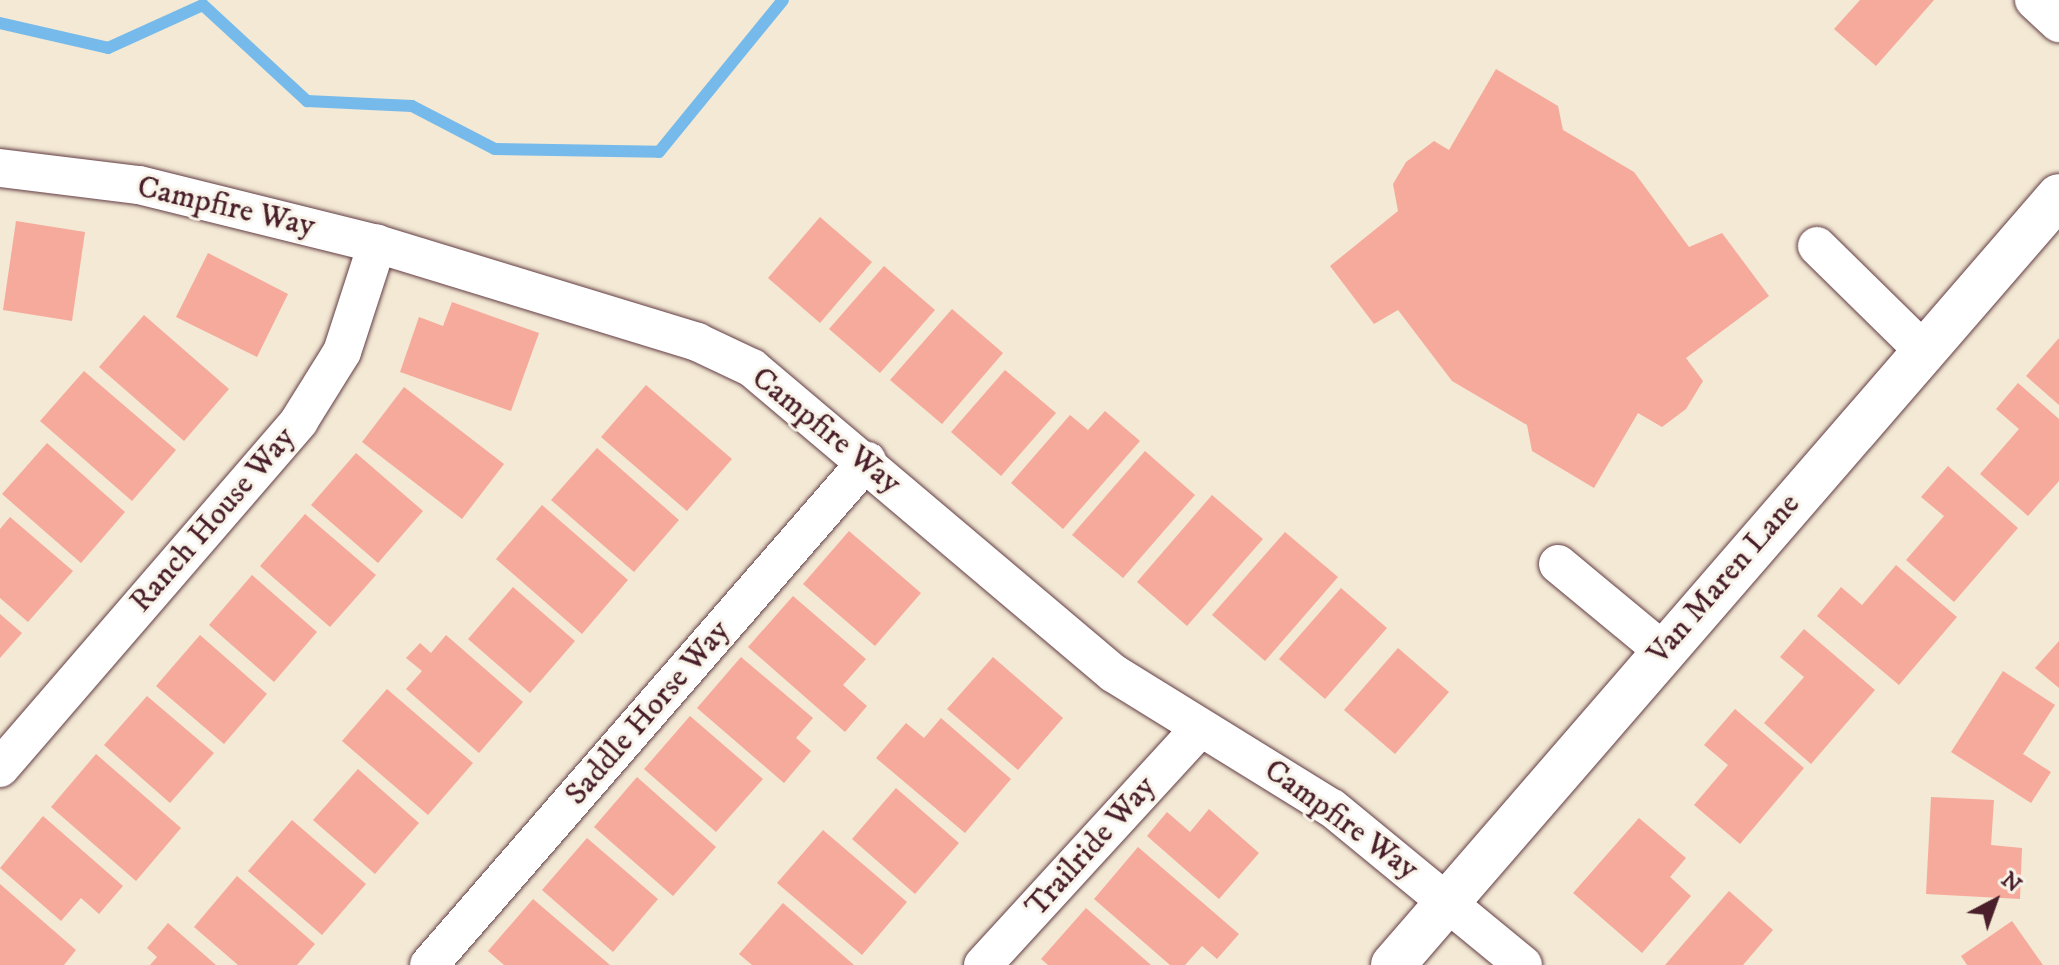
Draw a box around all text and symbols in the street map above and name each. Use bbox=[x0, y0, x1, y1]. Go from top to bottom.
street label: Campfire Way bbox=[133, 168, 319, 246]
street label: Campfire Way bbox=[744, 359, 908, 503]
street label: Ranch House Way bbox=[122, 419, 304, 621]
street label: Van Maren Lane bbox=[1639, 486, 1809, 672]
street label: Saddle Horse Way bbox=[557, 613, 739, 813]
street label: Campfire Way bbox=[1256, 751, 1426, 889]
street label: Trailride Way bbox=[1018, 769, 1164, 925]
north arrow bbox=[1955, 861, 2035, 941]
text: N bbox=[1995, 866, 2027, 899]

